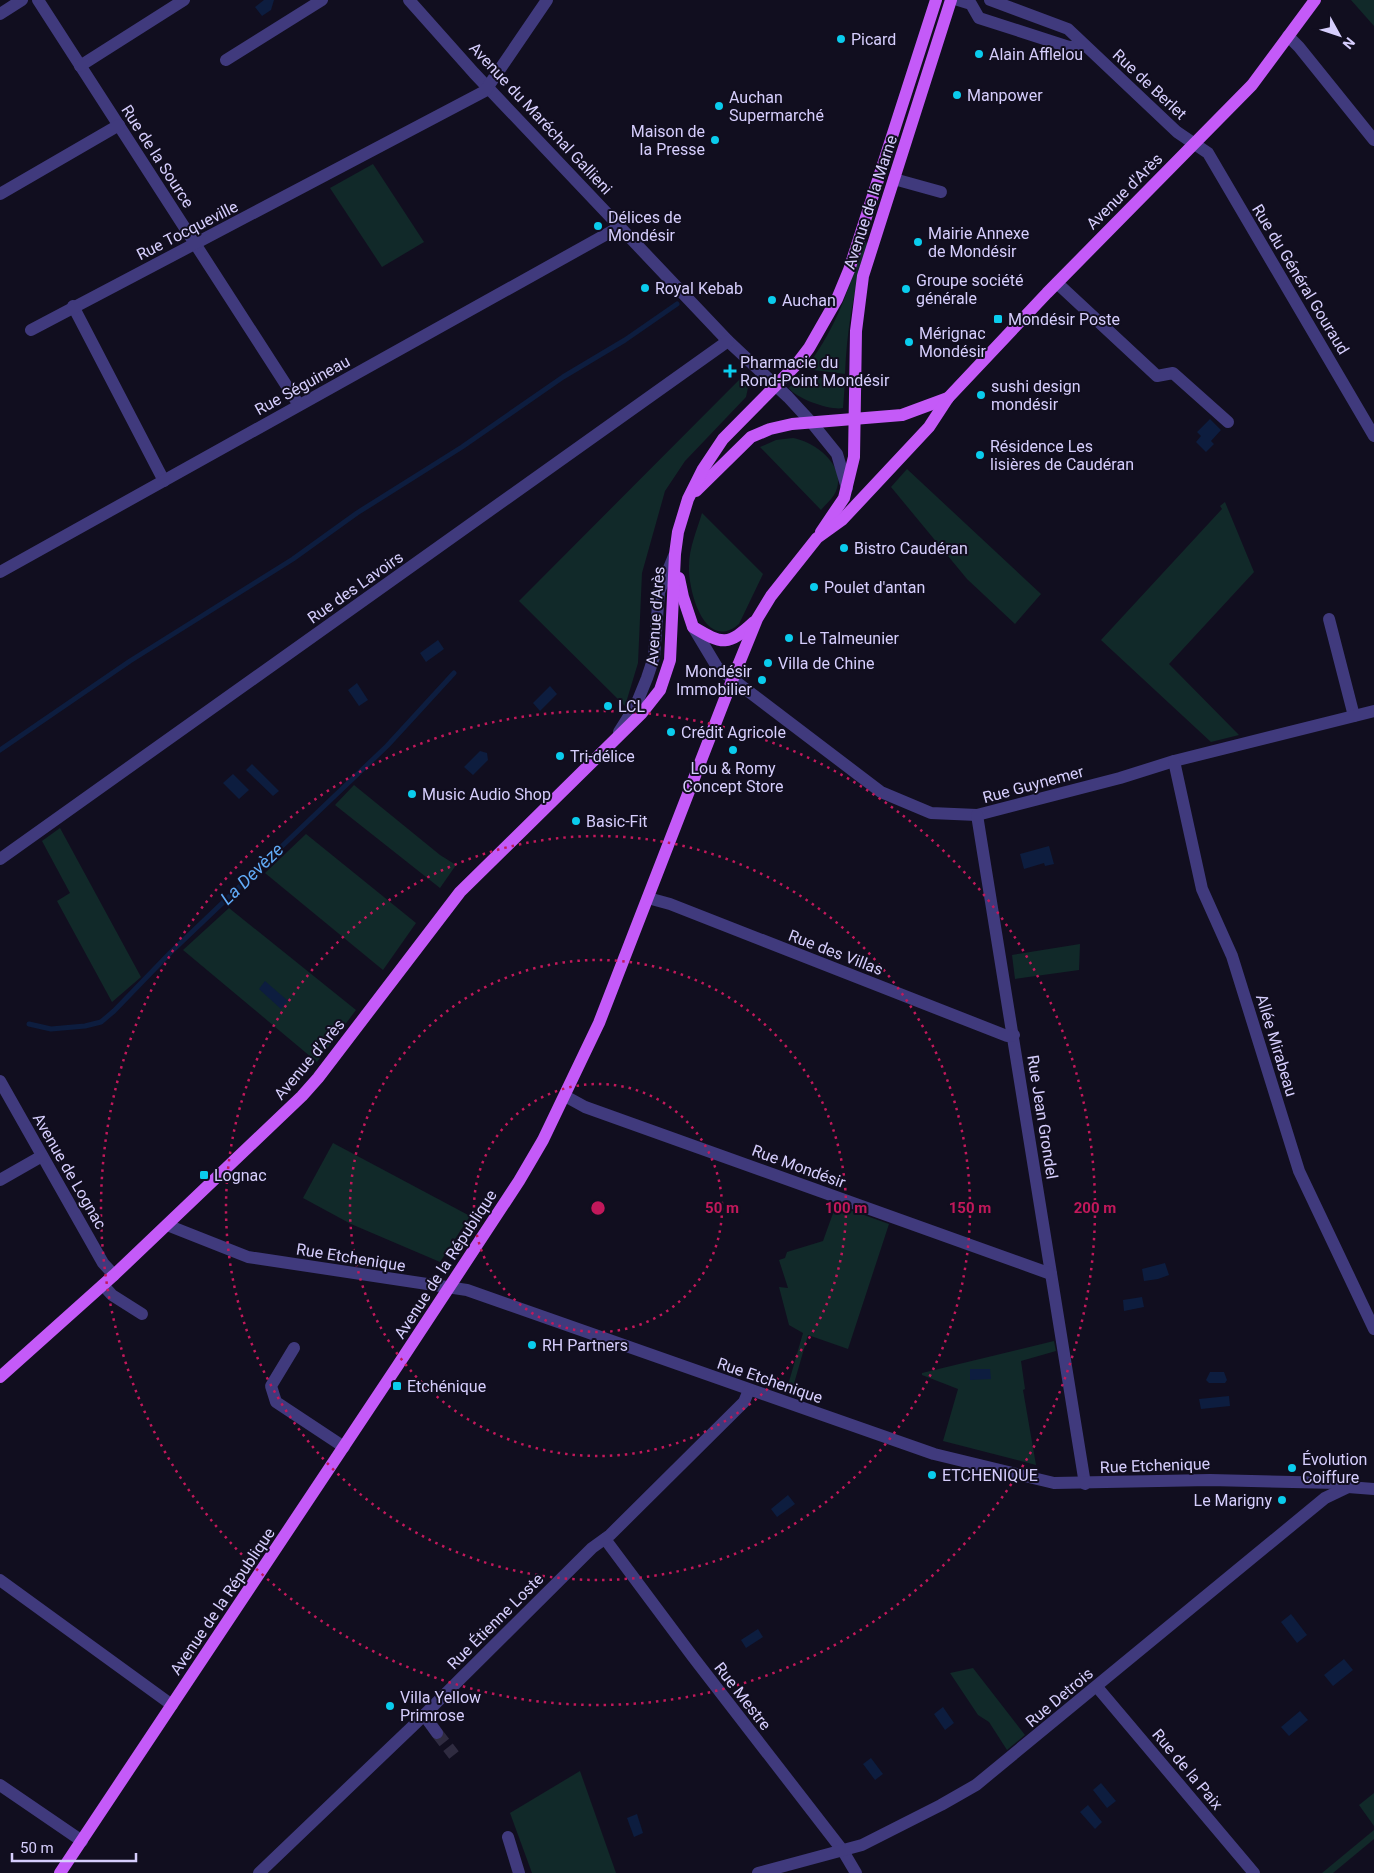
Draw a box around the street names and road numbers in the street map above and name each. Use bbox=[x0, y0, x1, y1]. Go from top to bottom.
street label: Avenue du Maréchal Gallieni bbox=[465, 38, 616, 198]
street label: Rue de Berlet bbox=[1109, 45, 1191, 123]
street label: Rue de la Source bbox=[117, 101, 198, 211]
street label: Avenue de la Marne bbox=[840, 133, 901, 272]
street label: Avenue d'Arès bbox=[1082, 149, 1166, 233]
street label: Rue Tocqueville bbox=[133, 197, 241, 264]
street label: Rue du Général Gouraud bbox=[1248, 201, 1353, 358]
street label: Rue Séguineau bbox=[251, 352, 353, 419]
street label: Rue des Lavoirs bbox=[304, 547, 407, 627]
street label: Avenue d'Arès bbox=[643, 566, 668, 666]
street label: Rue Guynemer bbox=[981, 762, 1086, 807]
street label: Rue des Villas bbox=[786, 926, 886, 979]
street label: Allée Mirabeau bbox=[1252, 992, 1301, 1099]
street label: Avenue d'Arès bbox=[270, 1015, 349, 1104]
street label: Rue Jean Grondel bbox=[1023, 1054, 1062, 1181]
street label: Avenue de Lognac bbox=[29, 1110, 110, 1232]
street label: Rue Mondésir bbox=[749, 1141, 849, 1192]
street label: Avenue de la République bbox=[390, 1186, 501, 1342]
street label: Rue Etchenique bbox=[295, 1239, 407, 1276]
street label: Rue Etchenique bbox=[715, 1354, 825, 1407]
street label: Rue Etchenique bbox=[1100, 1454, 1210, 1477]
street label: Avenue de la République bbox=[166, 1524, 279, 1679]
street label: Rue Étienne Loste bbox=[443, 1569, 547, 1673]
street label: Rue Mestre bbox=[710, 1659, 775, 1734]
street label: Rue Detrois bbox=[1022, 1664, 1097, 1731]
street label: Rue de la Paix bbox=[1148, 1725, 1227, 1814]

